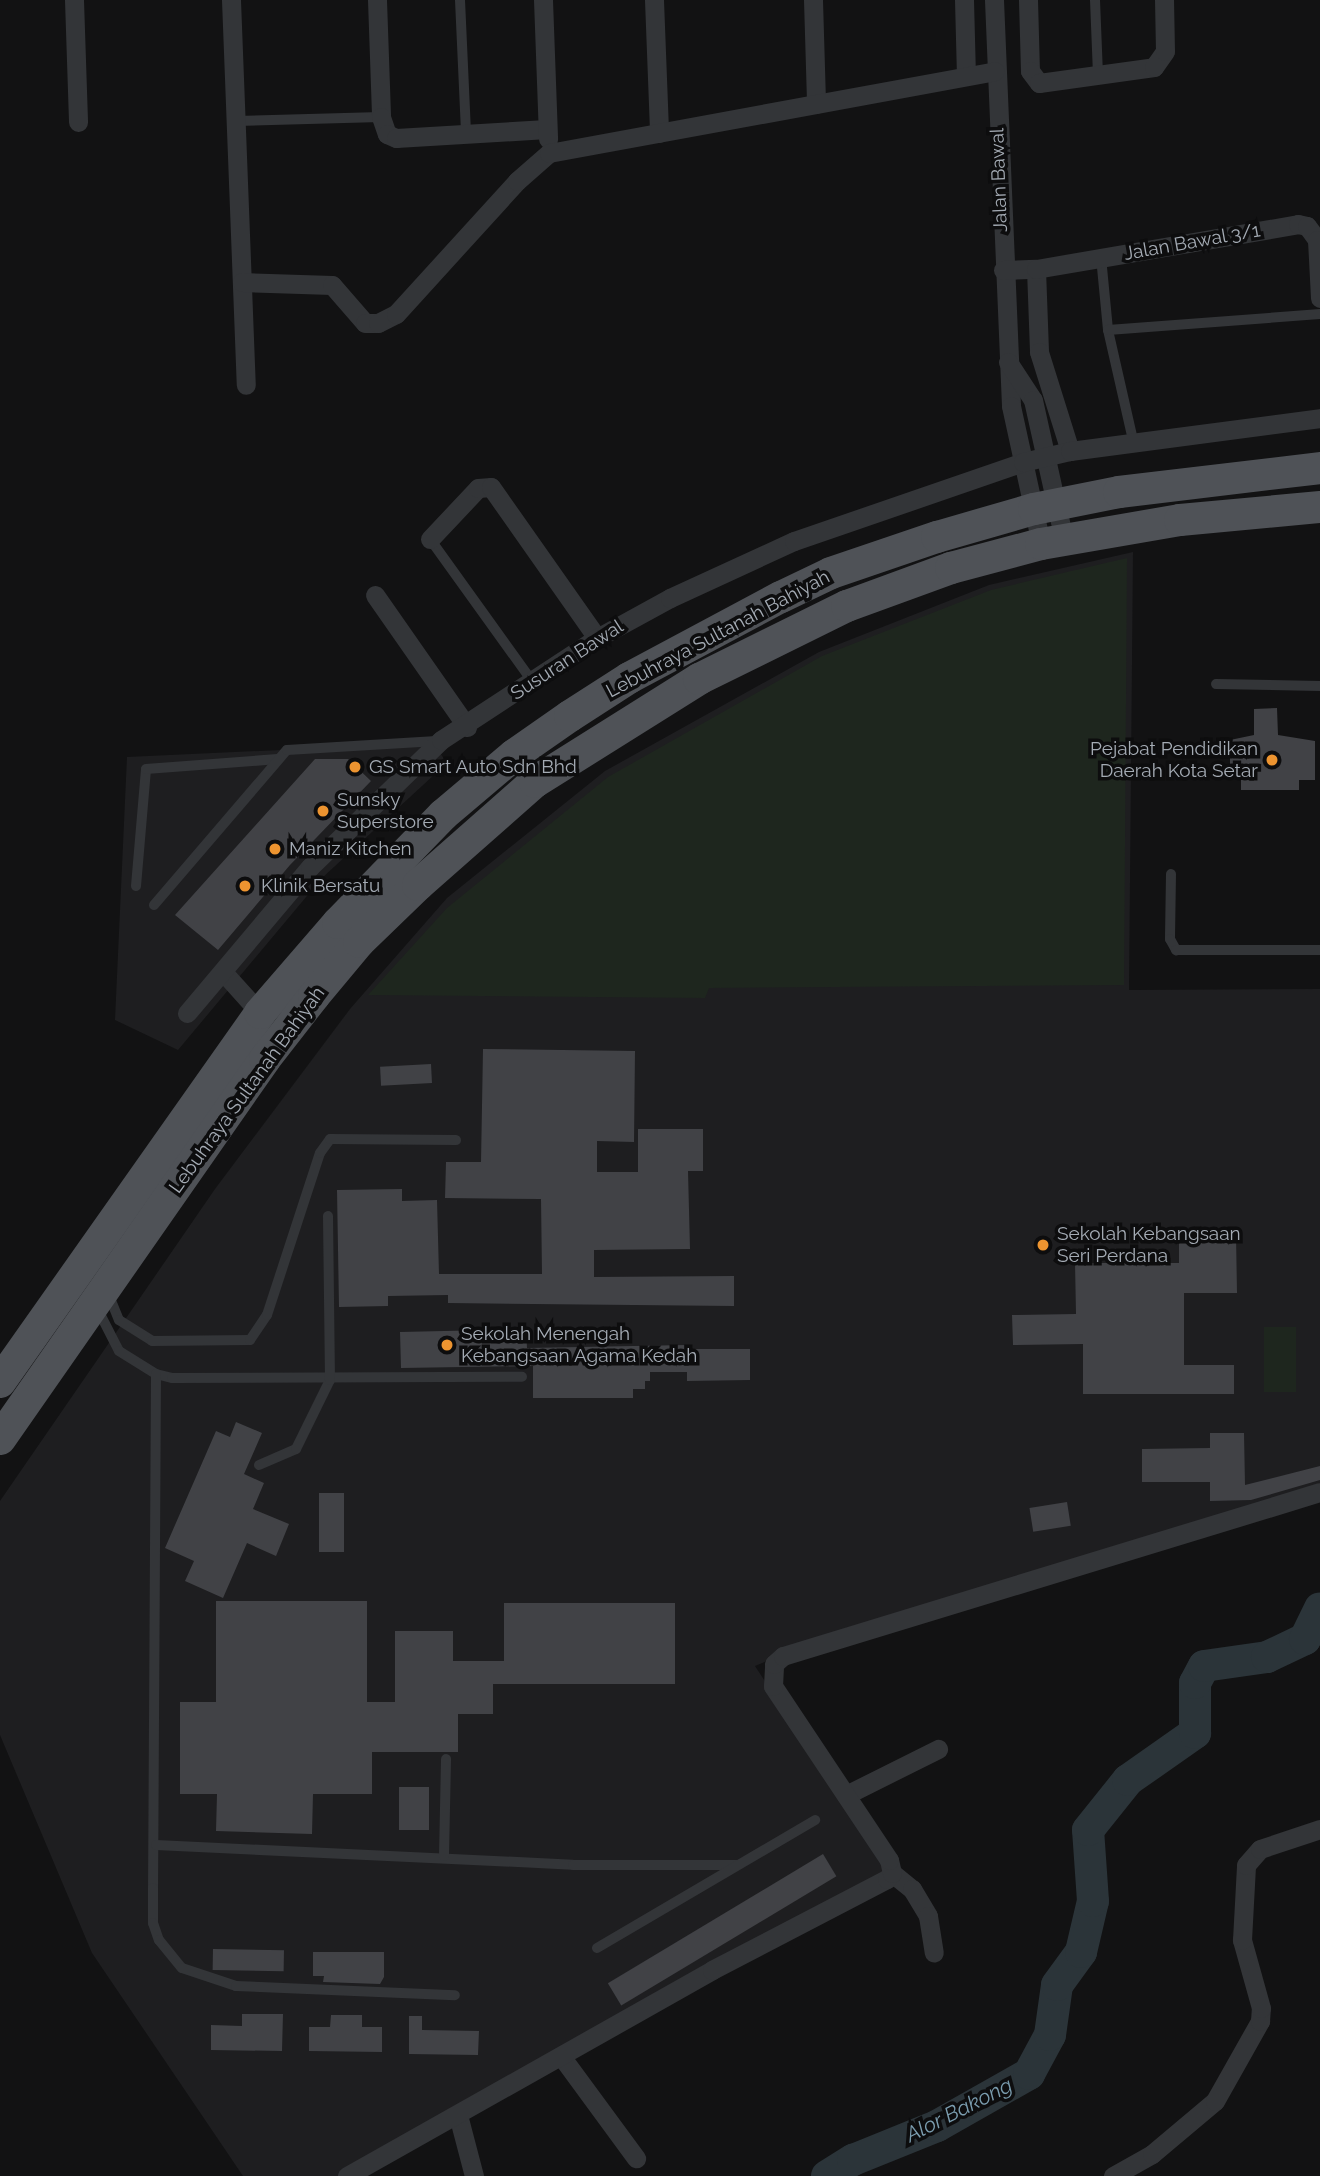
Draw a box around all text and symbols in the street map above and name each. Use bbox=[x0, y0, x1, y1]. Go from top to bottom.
street label: Jalan Bawal bbox=[986, 128, 1012, 232]
street label: Jalan Bawal 3/1 bbox=[1122, 219, 1262, 265]
street label: Lebuhraya Sultanah Bahiyah bbox=[602, 565, 834, 703]
street label: Susuran Bawal bbox=[506, 615, 628, 705]
place label: Pejabat Pendidikan Daerah Kota Setar bbox=[1090, 738, 1258, 782]
marker: Pejabat Pendidikan Daerah Kota Setar bbox=[1264, 752, 1280, 768]
place label: GS Smart Auto Sdn Bhd bbox=[369, 756, 577, 778]
marker: GS Smart Auto Sdn Bhd bbox=[347, 759, 363, 775]
place label: Sunsky Superstore bbox=[337, 789, 434, 833]
marker: Sunsky Superstore bbox=[315, 803, 331, 819]
place label: Maniz Kitchen bbox=[289, 838, 412, 860]
marker: Maniz Kitchen bbox=[267, 841, 283, 857]
place label: Klinik Bersatu bbox=[261, 875, 380, 897]
marker: Klinik Bersatu bbox=[235, 876, 255, 896]
street label: Lebuhraya Sultanah Bahiyah bbox=[164, 982, 330, 1198]
place label: Sekolah Kebangsaan Seri Perdana bbox=[1057, 1223, 1241, 1267]
marker: Sekolah Kebangsaan Seri Perdana bbox=[1035, 1237, 1051, 1253]
place label: Sekolah Menengah Kebangsaan Agama Kedah bbox=[461, 1323, 698, 1367]
marker: Sekolah Menengah Kebangsaan Agama Kedah bbox=[439, 1337, 455, 1353]
water label: Alor Bakong bbox=[901, 2072, 1017, 2148]

